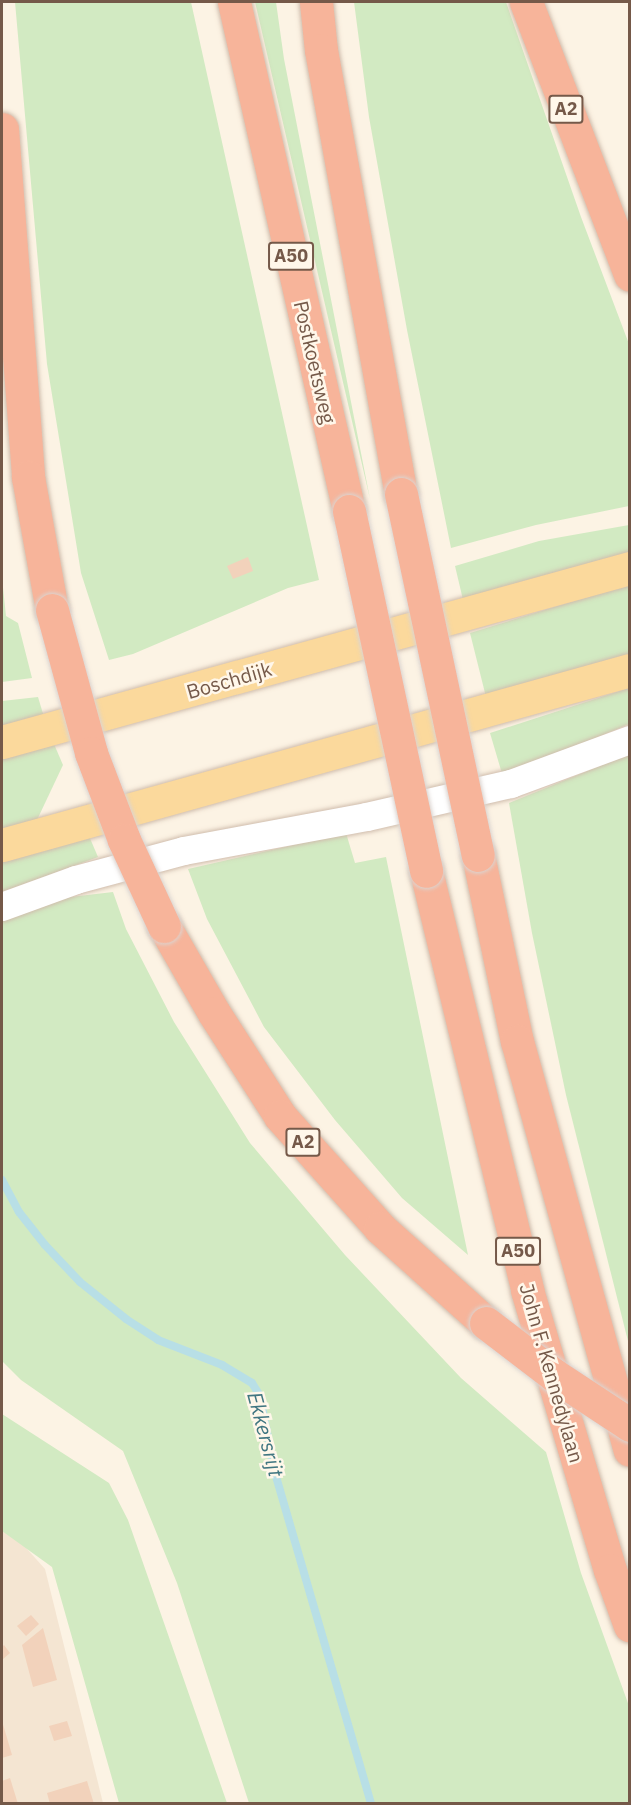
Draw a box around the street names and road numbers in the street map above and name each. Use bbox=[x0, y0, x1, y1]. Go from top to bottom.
road number: A2 bbox=[548, 94, 584, 124]
road number: A50 bbox=[267, 241, 315, 271]
street label: Postkoetsweg bbox=[289, 298, 341, 426]
street label: Boschdijk bbox=[184, 656, 274, 704]
road number: A2 bbox=[285, 1127, 321, 1157]
road number: A50 bbox=[494, 1236, 542, 1266]
street label: John F. Kennedylaan bbox=[515, 1281, 589, 1465]

